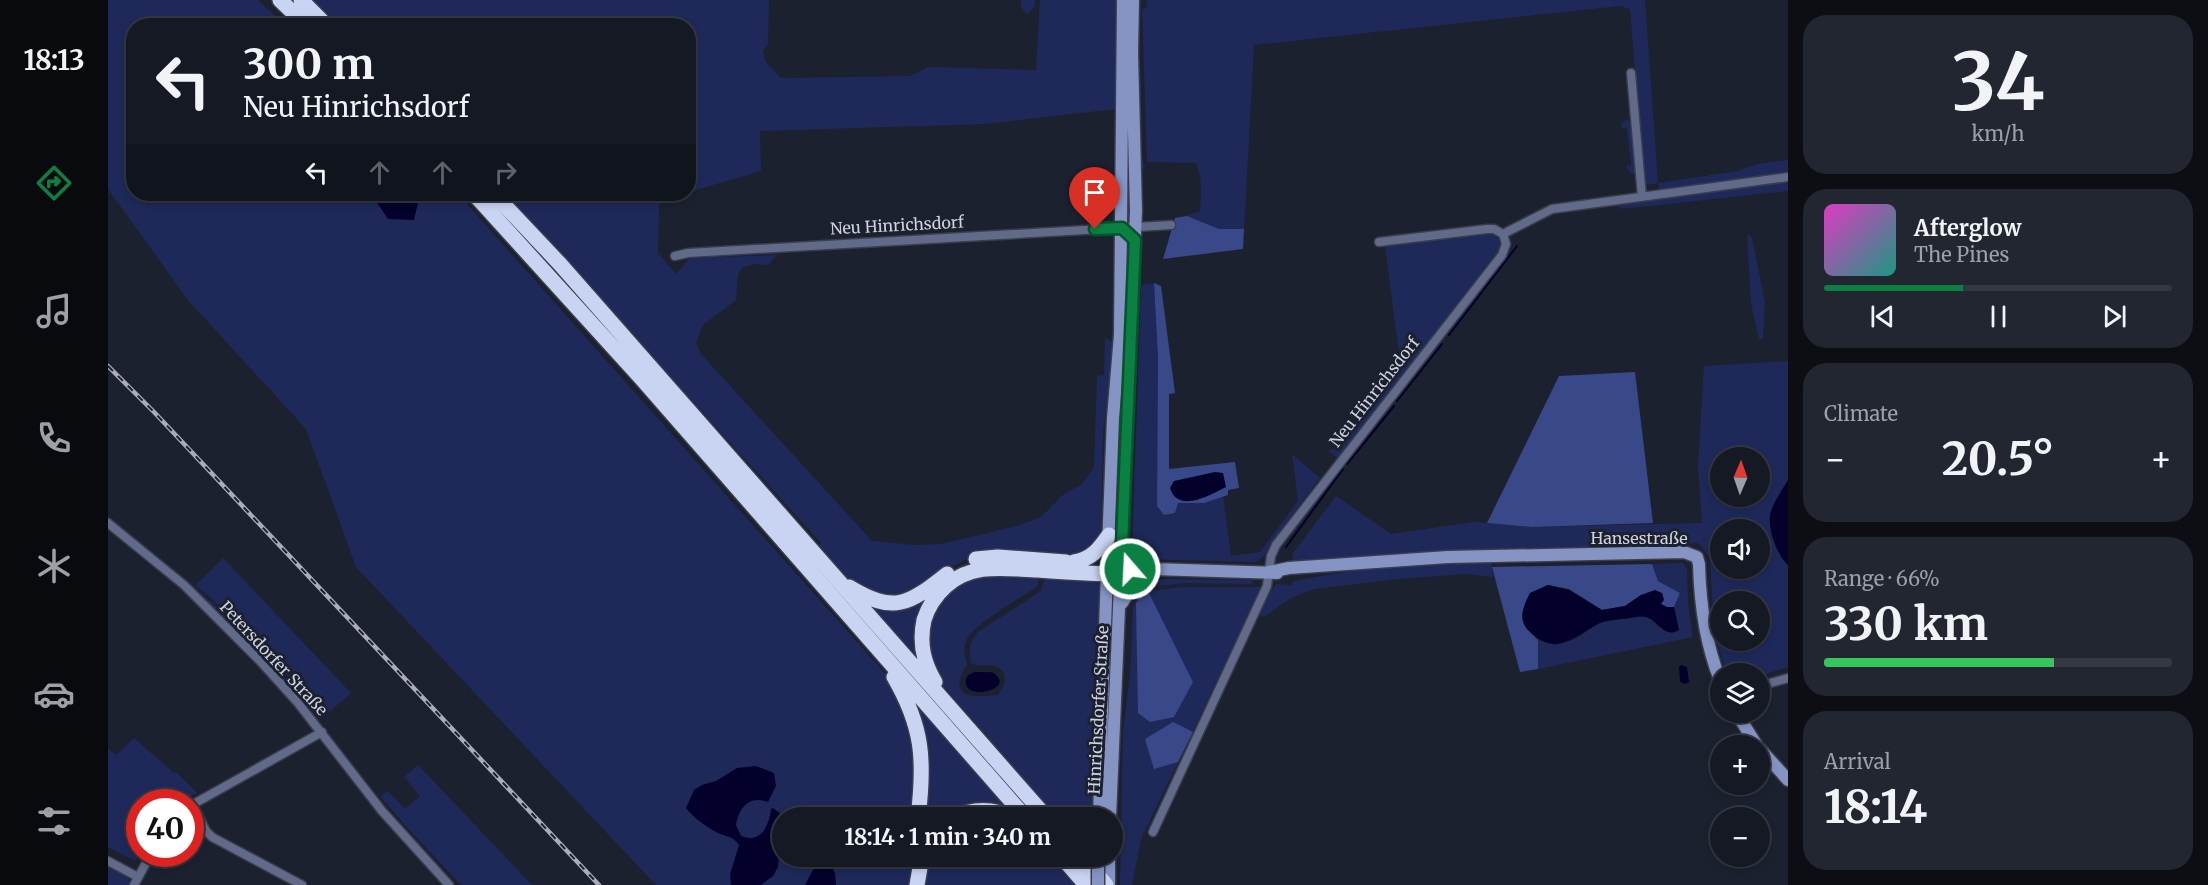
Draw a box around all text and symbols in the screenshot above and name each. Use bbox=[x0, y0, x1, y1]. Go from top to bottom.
text: 34 bbox=[1951, 33, 2045, 131]
text: 300 m bbox=[243, 38, 375, 90]
icon: left bbox=[144, 42, 222, 120]
text: 18:13 bbox=[23, 43, 85, 77]
text: Neu Hinrichsdorf bbox=[243, 90, 469, 124]
text: km/h bbox=[1972, 121, 2024, 146]
icon: left bbox=[300, 156, 333, 189]
icon: ahead bbox=[363, 156, 396, 189]
icon: ahead bbox=[426, 156, 459, 189]
icon: right bbox=[489, 156, 522, 189]
icon: directions bbox=[33, 162, 75, 204]
pin bbox=[1069, 167, 1120, 229]
icon: arrive bbox=[1078, 176, 1111, 209]
street label: Neu Hinrichsdorf bbox=[830, 211, 965, 238]
text: Afterglow bbox=[1914, 214, 2021, 242]
text: The Pines bbox=[1914, 242, 2009, 267]
icon: music bbox=[33, 290, 75, 332]
icon: previous bbox=[1866, 300, 1899, 333]
icon: pause bbox=[1982, 300, 2015, 333]
icon: next bbox=[2098, 300, 2131, 333]
street label: Neu Hinrichsdorf bbox=[1325, 332, 1424, 451]
text: Climate bbox=[1824, 401, 1898, 426]
icon: phone bbox=[33, 417, 75, 459]
text: 20.5° bbox=[1942, 431, 2054, 487]
text: − bbox=[1824, 439, 1846, 480]
text: + bbox=[2150, 439, 2172, 480]
north arrow bbox=[1710, 447, 1770, 507]
map controls bbox=[1710, 447, 1770, 867]
button: sound bbox=[1710, 519, 1770, 579]
street label: Hansestraße bbox=[1590, 528, 1688, 548]
position arrow bbox=[1098, 537, 1162, 601]
icon: climate bbox=[33, 545, 75, 587]
text: Range · 66% bbox=[1824, 566, 1940, 591]
button: search bbox=[1710, 591, 1770, 651]
text: 330 km bbox=[1824, 596, 1988, 652]
street label: Petersdorfer Straße bbox=[216, 597, 332, 719]
street label: Hinrichsdorfer Straße bbox=[1084, 625, 1112, 795]
button: layers bbox=[1710, 663, 1770, 723]
icon: car bbox=[33, 673, 75, 715]
button: + bbox=[1710, 735, 1770, 795]
text: Arrival bbox=[1824, 749, 1891, 774]
text: 18:14 bbox=[1824, 779, 1927, 835]
speed limit sign: 40 bbox=[126, 789, 204, 867]
icon: filters bbox=[33, 800, 75, 842]
button: − bbox=[1710, 807, 1770, 867]
text: 18:14 · 1 min · 340 m bbox=[844, 823, 1051, 851]

